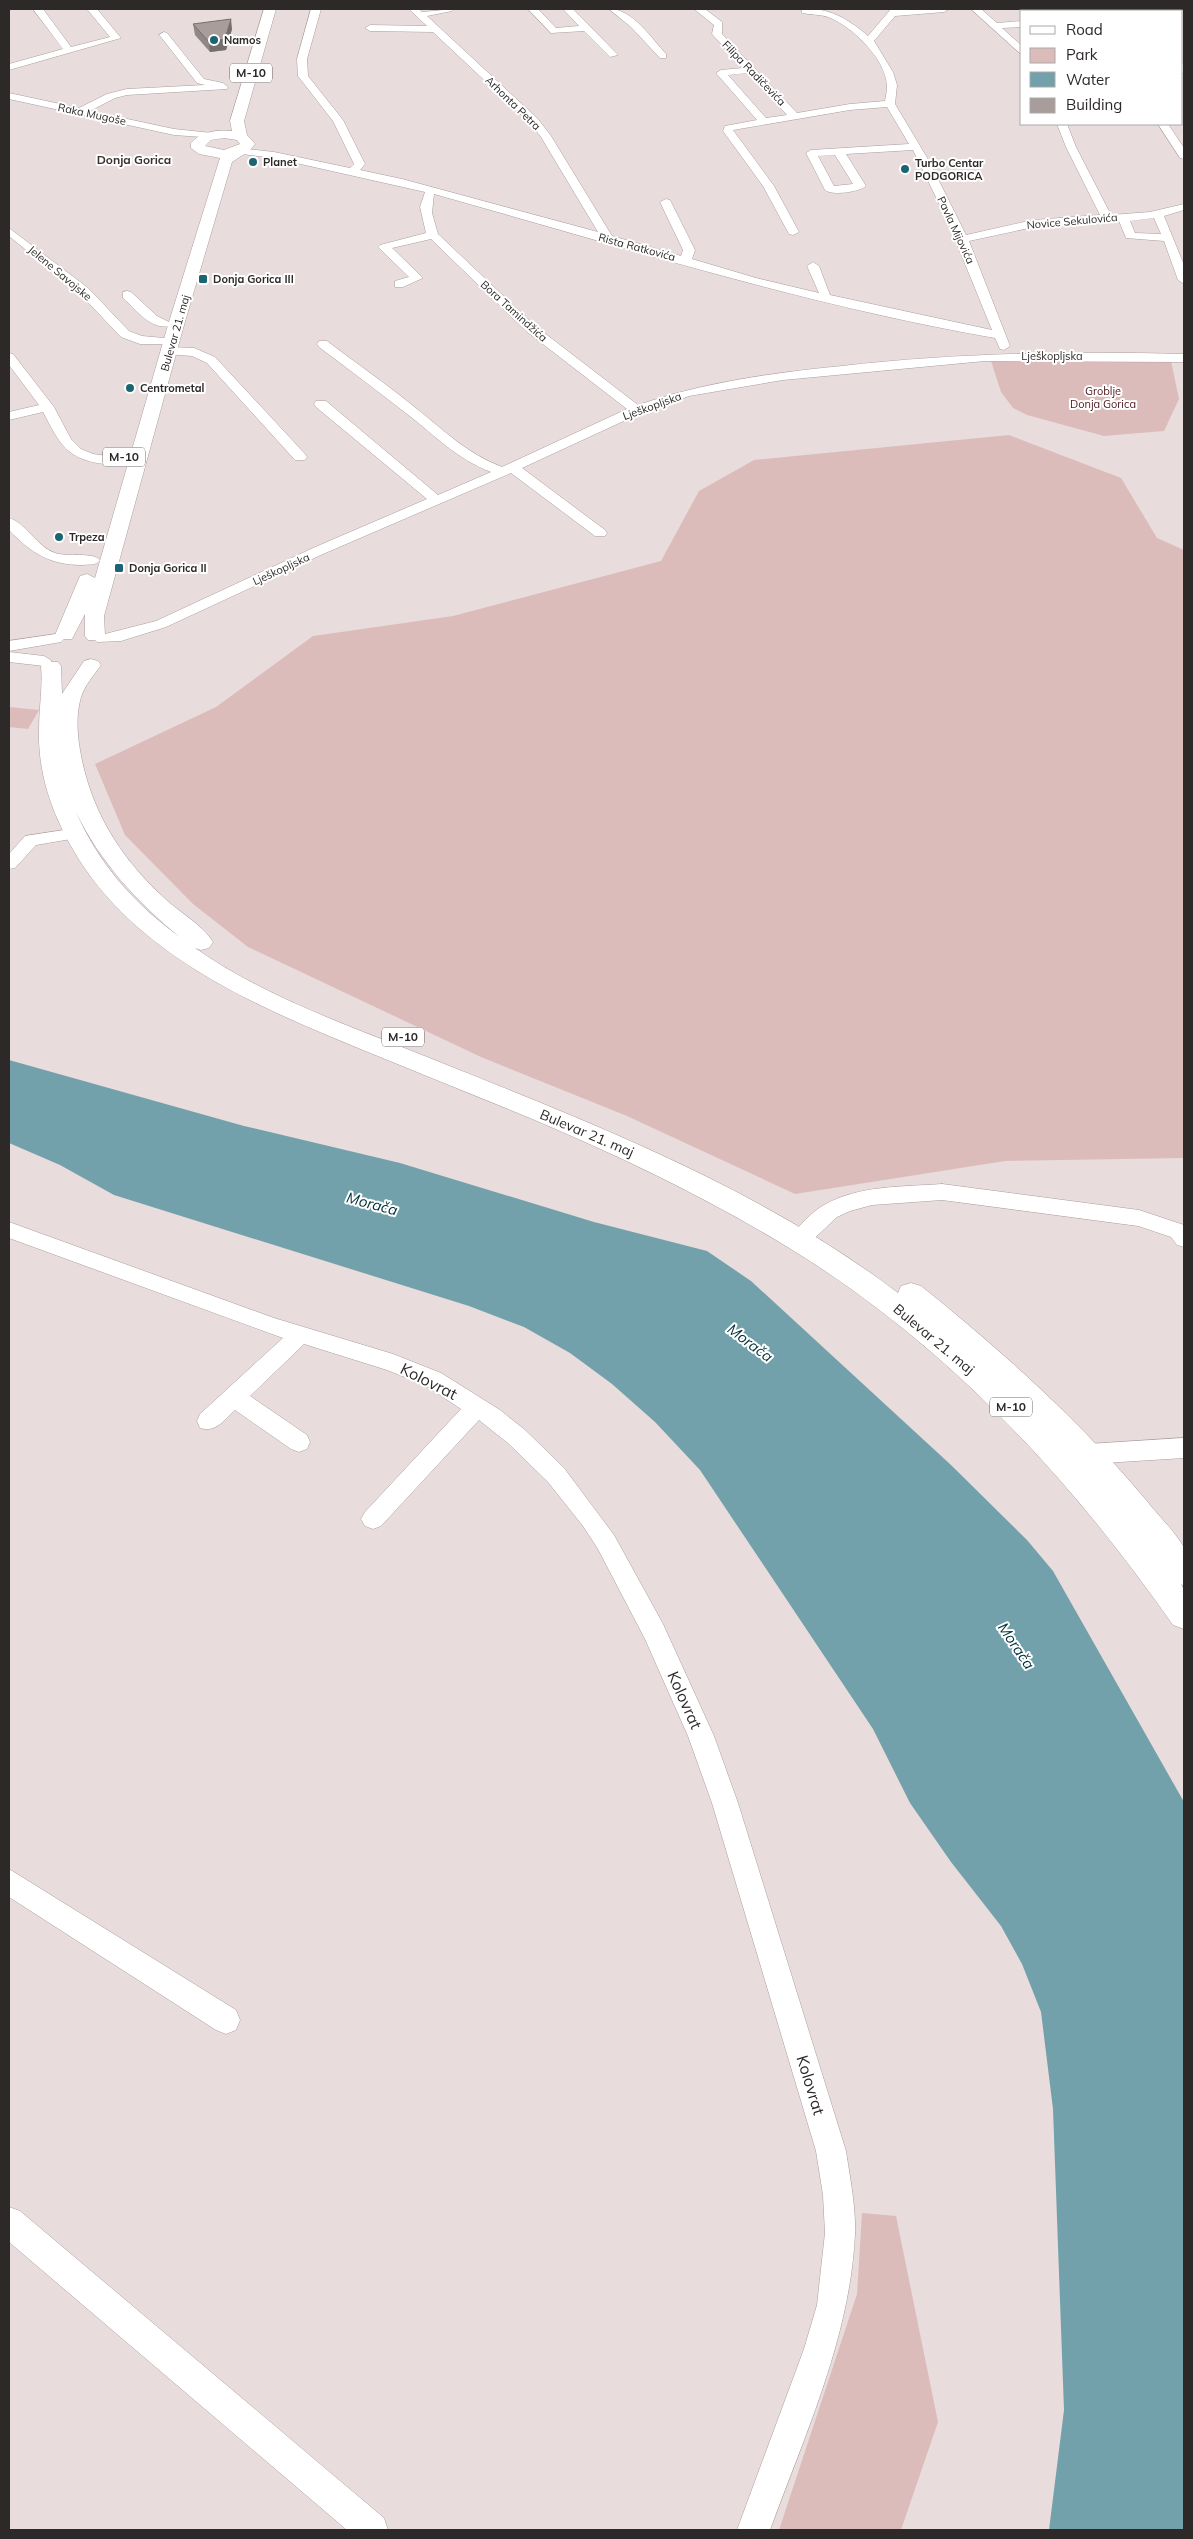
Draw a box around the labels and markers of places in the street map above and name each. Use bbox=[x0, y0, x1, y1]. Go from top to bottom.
place label: Namos bbox=[224, 33, 262, 47]
marker: Namos bbox=[208, 34, 220, 46]
place label: Planet bbox=[263, 155, 297, 169]
marker: Planet bbox=[247, 156, 259, 168]
place label: Turbo Centar PODGORICA bbox=[915, 156, 984, 183]
marker: Turbo Centar PODGORICA bbox=[899, 163, 911, 175]
place label: Donja Gorica III bbox=[213, 272, 294, 286]
marker: Donja Gorica III bbox=[197, 273, 209, 285]
place label: Centrometal bbox=[140, 381, 205, 395]
marker: Centrometal bbox=[124, 382, 136, 394]
place label: Trpeza bbox=[69, 530, 105, 544]
marker: Trpeza bbox=[53, 531, 65, 543]
place label: Donja Gorica II bbox=[129, 561, 207, 575]
marker: Donja Gorica II bbox=[113, 562, 125, 574]

